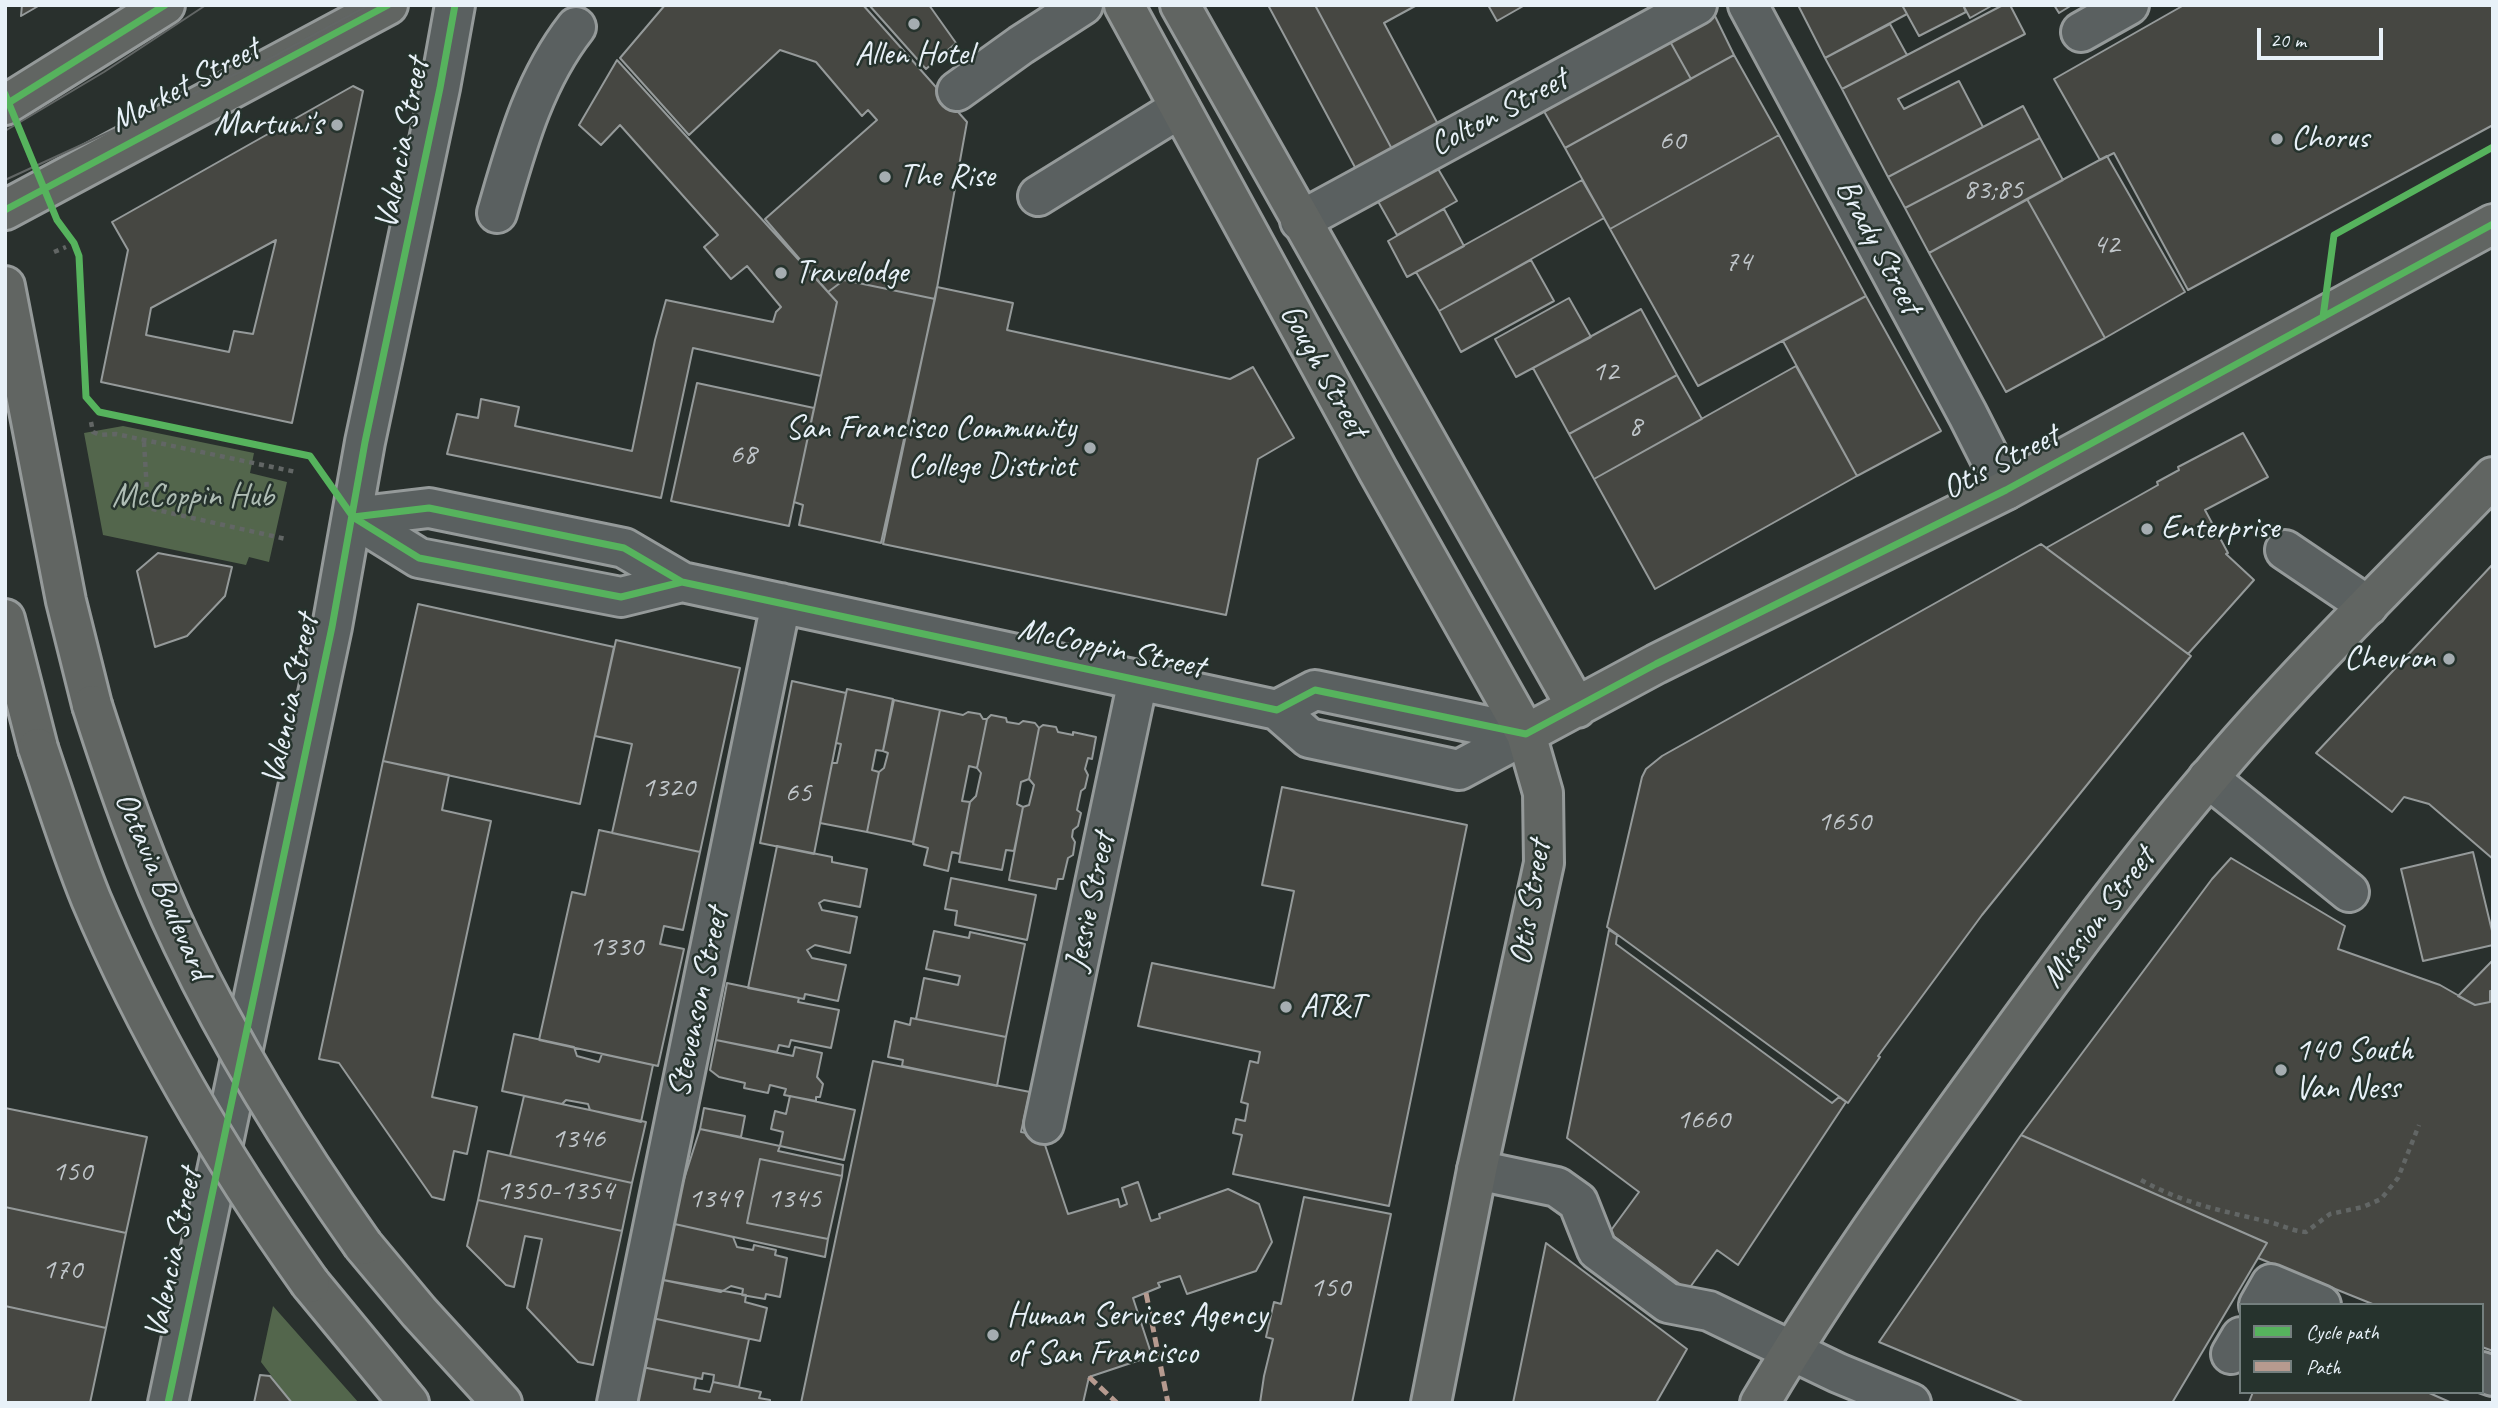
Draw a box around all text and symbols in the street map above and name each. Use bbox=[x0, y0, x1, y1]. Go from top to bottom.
scale bar bbox=[2260, 14, 2386, 58]
marker: Allen Hotel bbox=[906, 16, 922, 32]
text: 20 m bbox=[2270, 27, 2306, 53]
street label: Market Street bbox=[103, 30, 267, 142]
place label: Allen Hotel bbox=[855, 35, 973, 75]
street label: Valencia Street bbox=[367, 55, 439, 233]
street label: Colton Street bbox=[1423, 60, 1575, 166]
place label: Martuni's bbox=[214, 105, 323, 145]
marker: Martuni's bbox=[329, 117, 345, 133]
place label: Chorus bbox=[2291, 119, 2369, 159]
house number: 60 bbox=[1659, 123, 1685, 159]
marker: Chorus bbox=[2269, 131, 2285, 147]
place label: The Rise bbox=[899, 157, 995, 197]
marker: The Rise bbox=[877, 169, 893, 185]
house number: 83;85 bbox=[1963, 172, 2023, 208]
street label: Brady Street bbox=[1826, 173, 1930, 321]
house number: 42 bbox=[2093, 227, 2119, 263]
house number: 74 bbox=[1725, 244, 1751, 280]
place label: Travelodge bbox=[795, 253, 908, 293]
marker: Travelodge bbox=[773, 265, 789, 281]
street label: Gough Street bbox=[1270, 297, 1376, 445]
house number: 12 bbox=[1592, 354, 1618, 390]
place label: San Francisco Community College District bbox=[785, 409, 1076, 487]
house number: 8 bbox=[1628, 409, 1642, 445]
street label: Otis Street bbox=[1936, 417, 2066, 509]
house number: 68 bbox=[730, 437, 756, 473]
marker: San Francisco Community College District bbox=[1082, 440, 1098, 456]
park label: McCoppin Hub bbox=[112, 477, 274, 517]
place label: Enterprise bbox=[2161, 509, 2279, 549]
marker: Enterprise bbox=[2139, 521, 2155, 537]
street label: McCoppin Street bbox=[1015, 610, 1207, 688]
street label: Valencia Street bbox=[254, 611, 328, 789]
place label: Chevron bbox=[2344, 639, 2435, 679]
marker: Chevron bbox=[2441, 651, 2457, 667]
house number: 1320 bbox=[641, 770, 695, 806]
house number: 65 bbox=[785, 775, 811, 811]
street label: Octavia Boulevard bbox=[105, 786, 219, 986]
house number: 1650 bbox=[1817, 804, 1871, 840]
street label: Jessie Street bbox=[1057, 830, 1125, 974]
street label: Otis Street bbox=[1502, 838, 1560, 968]
street label: Mission Street bbox=[2033, 840, 2165, 996]
street label: Stevenson Street bbox=[660, 905, 738, 1101]
house number: 1330 bbox=[589, 929, 643, 965]
place label: AT&T bbox=[1300, 987, 1364, 1027]
marker: AT&T bbox=[1278, 999, 1294, 1015]
place label: 140 South Van Ness bbox=[2295, 1031, 2413, 1109]
marker: 140 South Van Ness bbox=[2273, 1062, 2289, 1078]
house number: 1660 bbox=[1676, 1102, 1730, 1138]
house number: 1346 bbox=[551, 1121, 605, 1157]
house number: 150 bbox=[52, 1154, 92, 1190]
street label: Valencia Street bbox=[137, 1165, 211, 1343]
house number: 1350-1354 bbox=[496, 1173, 614, 1209]
house number: 1349 bbox=[688, 1181, 742, 1217]
house number: 1345 bbox=[767, 1181, 821, 1217]
house number: 170 bbox=[42, 1252, 82, 1288]
house number: 150 bbox=[1310, 1270, 1350, 1306]
place label: Human Services Agency of San Francisco bbox=[1007, 1296, 1267, 1374]
legend bbox=[2239, 1303, 2484, 1394]
text: Cycle path bbox=[2306, 1319, 2379, 1345]
marker: Human Services Agency of San Francisco bbox=[985, 1327, 1001, 1343]
text: Path bbox=[2306, 1354, 2341, 1380]

